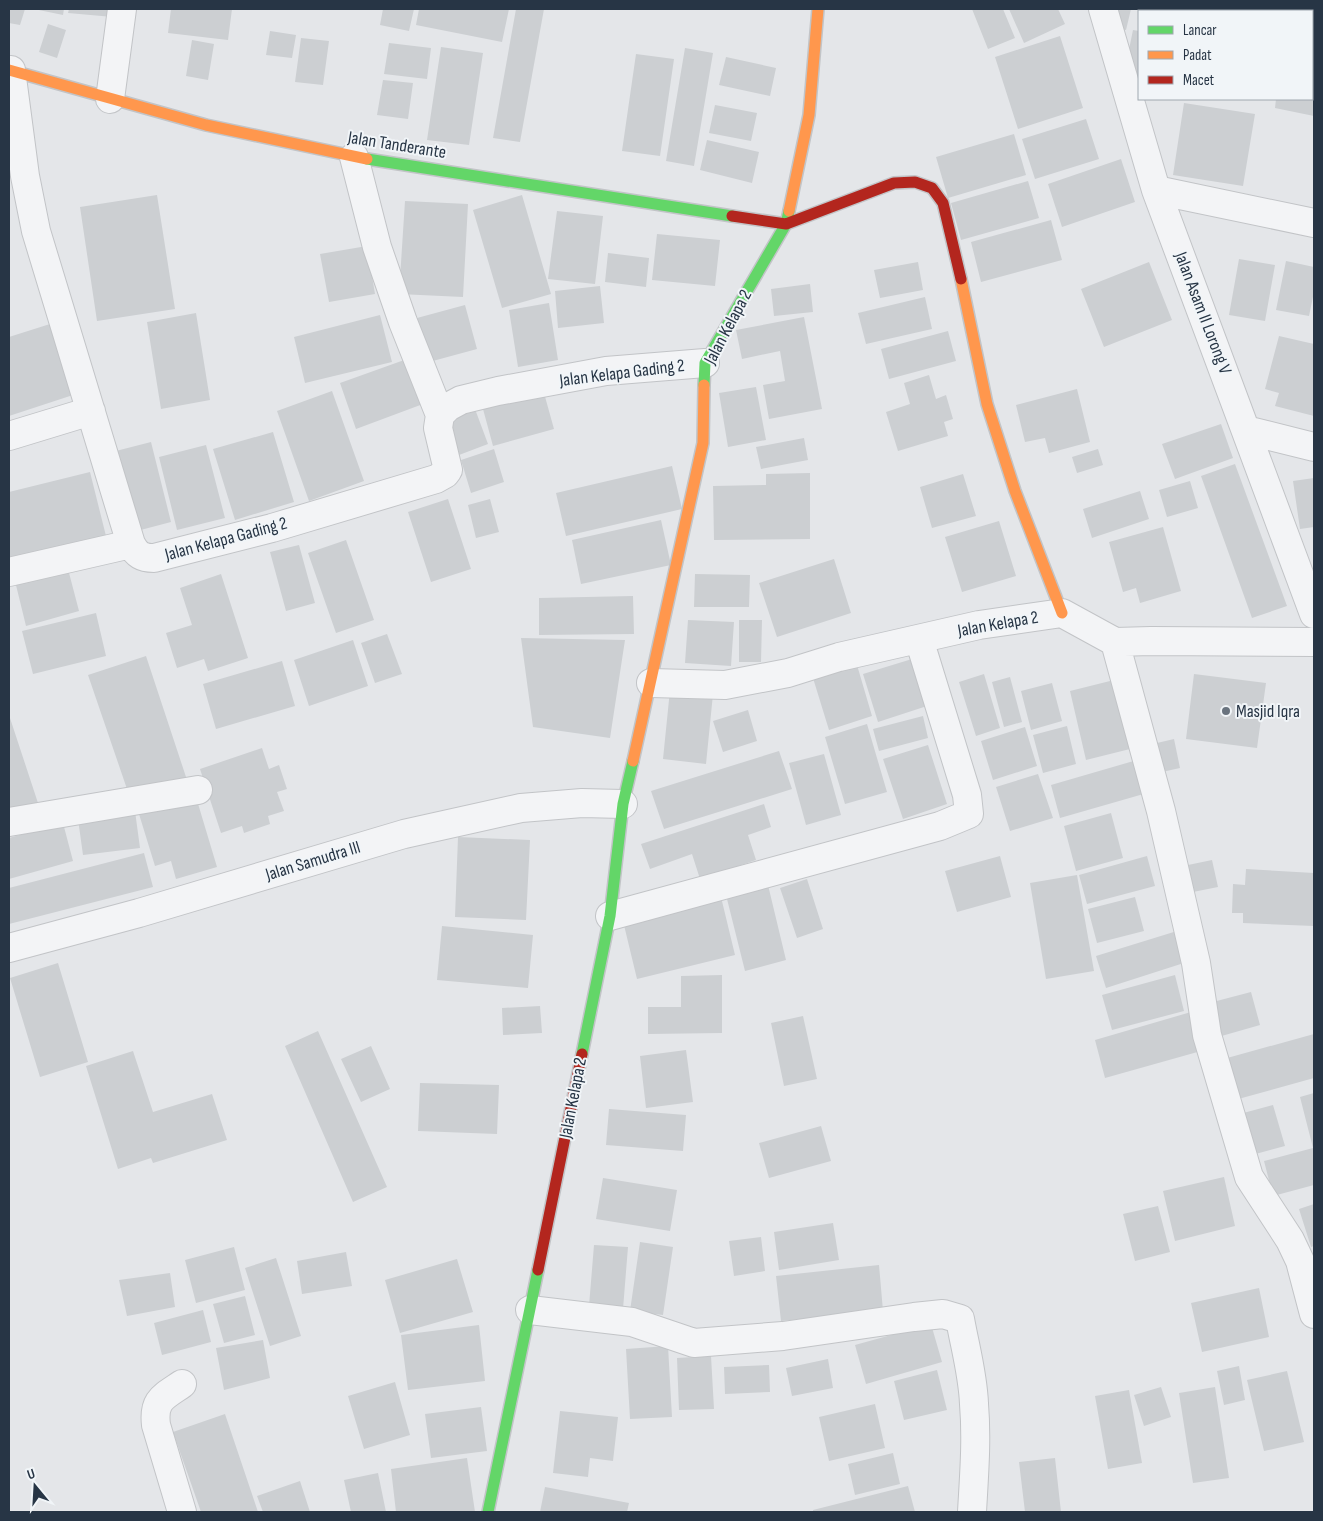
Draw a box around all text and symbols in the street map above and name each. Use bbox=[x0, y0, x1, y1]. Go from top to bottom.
legend bbox=[1138, 10, 1313, 100]
text: Lancar bbox=[1183, 21, 1217, 40]
text: Padat bbox=[1183, 46, 1212, 65]
text: Macet bbox=[1183, 71, 1215, 90]
street label: Jalan Tanderante bbox=[345, 127, 448, 163]
street label: Jalan Asam II Lorong V bbox=[1170, 248, 1236, 377]
street label: Jalan Kelapa 2 bbox=[699, 286, 756, 369]
street label: Jalan Kelapa Gading 2 bbox=[557, 355, 686, 391]
street label: Jalan Kelapa Gading 2 bbox=[162, 513, 290, 566]
street label: Jalan Kelapa 2 bbox=[955, 607, 1040, 642]
place label: Masjid Iqra bbox=[1236, 701, 1300, 722]
marker: Masjid Iqra bbox=[1220, 705, 1232, 717]
street label: Jalan Samudra III bbox=[262, 837, 363, 886]
street label: Jalan Kelapa 2 bbox=[555, 1056, 591, 1141]
north arrow bbox=[10, 1461, 60, 1511]
text: U bbox=[25, 1465, 37, 1483]

